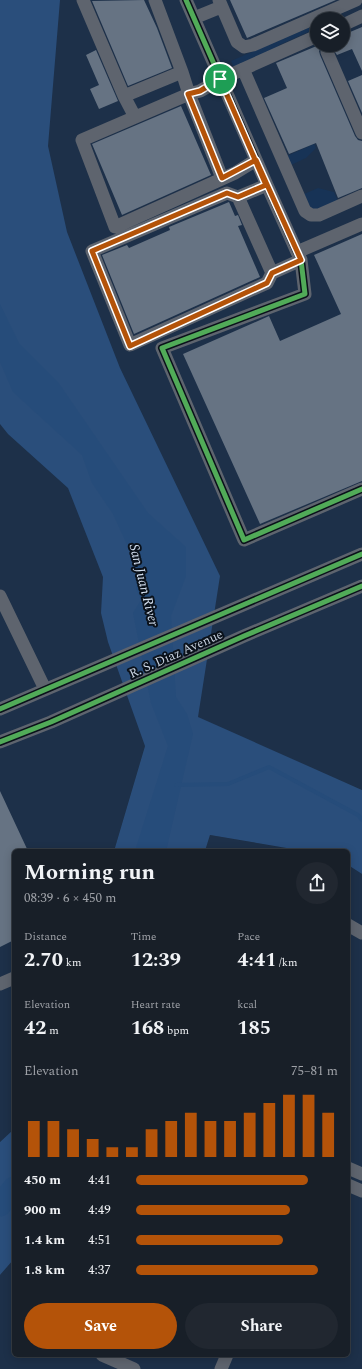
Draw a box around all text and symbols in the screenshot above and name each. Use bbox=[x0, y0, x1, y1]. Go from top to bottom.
map controls bbox=[310, 12, 350, 52]
button: layers bbox=[310, 12, 350, 52]
pin bbox=[203, 62, 237, 96]
icon: arrive bbox=[209, 68, 231, 90]
water label: San Juan River bbox=[124, 542, 164, 629]
street label: R. S. Diaz Avenue bbox=[126, 624, 226, 684]
text: Morning run bbox=[24, 856, 155, 889]
button: share bbox=[296, 862, 338, 904]
text: 08:39 · 6 × 450 m bbox=[24, 888, 116, 908]
text: Distance bbox=[24, 928, 67, 945]
text: Time bbox=[131, 928, 156, 945]
text: Pace bbox=[237, 928, 260, 945]
text: 2.70 bbox=[24, 945, 63, 975]
text: 12:39 bbox=[131, 945, 181, 975]
text: 4:41 bbox=[237, 945, 276, 975]
text: km bbox=[63, 954, 81, 971]
text: /km bbox=[276, 954, 297, 971]
text: Elevation bbox=[24, 996, 70, 1013]
text: Heart rate bbox=[131, 996, 180, 1013]
text: kcal bbox=[237, 996, 257, 1013]
text: 42 bbox=[24, 1013, 46, 1043]
text: 168 bbox=[131, 1013, 164, 1043]
text: 185 bbox=[237, 1013, 271, 1043]
text: m bbox=[46, 1022, 59, 1039]
text: bpm bbox=[164, 1022, 189, 1039]
text: Elevation bbox=[24, 1061, 78, 1081]
text: 75–81 m bbox=[291, 1061, 338, 1081]
text: 450 m bbox=[24, 1170, 61, 1190]
text: 4:41 bbox=[88, 1170, 111, 1190]
text: 900 m bbox=[24, 1200, 61, 1220]
text: 4:49 bbox=[88, 1200, 111, 1220]
text: 1.4 km bbox=[24, 1230, 65, 1250]
text: 4:51 bbox=[88, 1230, 111, 1250]
text: 1.8 km bbox=[24, 1260, 65, 1280]
text: 4:37 bbox=[88, 1260, 111, 1280]
button: Save bbox=[24, 1303, 177, 1349]
button: Share bbox=[185, 1303, 338, 1349]

